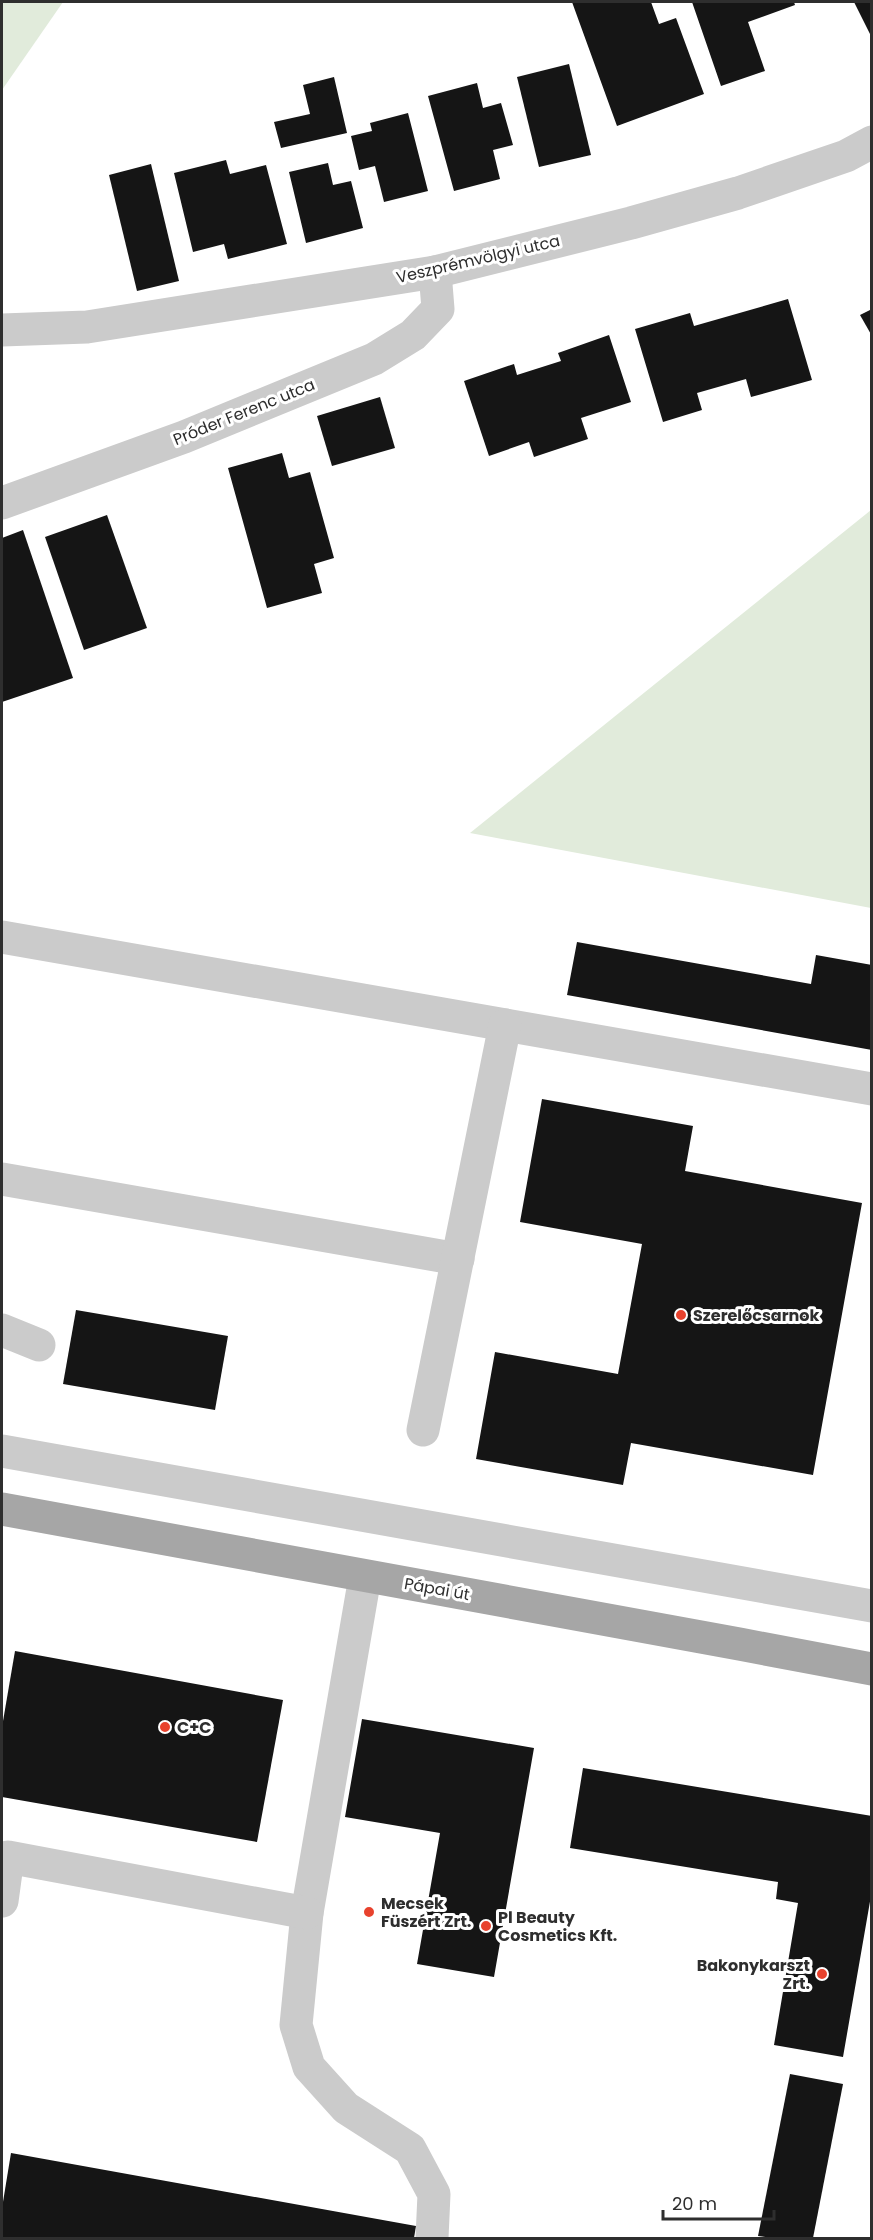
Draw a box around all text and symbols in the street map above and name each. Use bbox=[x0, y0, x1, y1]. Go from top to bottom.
street label: Veszprémvölgyi utca bbox=[394, 229, 562, 289]
street label: Próder Ferenc utca bbox=[170, 373, 318, 451]
place label: Szerelőcsarnok bbox=[693, 1304, 820, 1327]
marker: Szerelőcsarnok bbox=[674, 1308, 688, 1322]
street label: Pápai út bbox=[403, 1572, 472, 1606]
place label: C+C bbox=[177, 1716, 211, 1739]
marker: C+C bbox=[158, 1720, 172, 1734]
place label: Mecsek Füszért Zrt. bbox=[381, 1892, 471, 1933]
marker: Mecsek Füszért Zrt. bbox=[362, 1905, 376, 1919]
place label: Pl Beauty Cosmetics Kft. bbox=[498, 1906, 617, 1947]
marker: Pl Beauty Cosmetics Kft. bbox=[479, 1919, 493, 1933]
place label: Bakonykarszt Zrt. bbox=[697, 1954, 810, 1995]
marker: Bakonykarszt Zrt. bbox=[815, 1967, 829, 1981]
scale bar bbox=[663, 2183, 774, 2221]
text: 20 m bbox=[672, 2191, 717, 2216]

